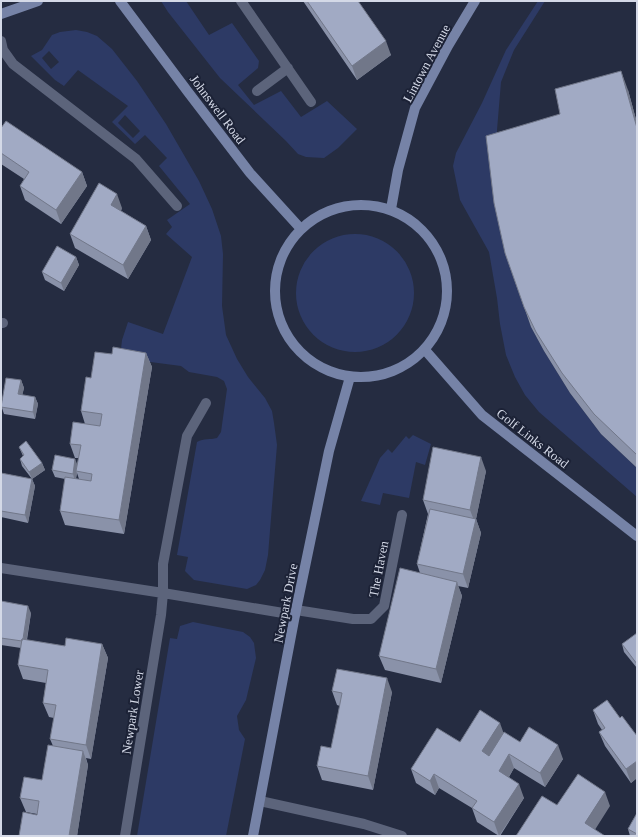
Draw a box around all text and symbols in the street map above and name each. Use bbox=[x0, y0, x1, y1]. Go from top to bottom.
street label: Lintown Avenue bbox=[400, 22, 453, 105]
street label: Johnswell Road bbox=[187, 72, 249, 147]
street label: Golf Links Road bbox=[494, 406, 572, 472]
street label: The Haven bbox=[366, 539, 391, 599]
street label: Newpark Drive bbox=[270, 562, 301, 644]
street label: Newpark Lower bbox=[118, 668, 147, 755]

